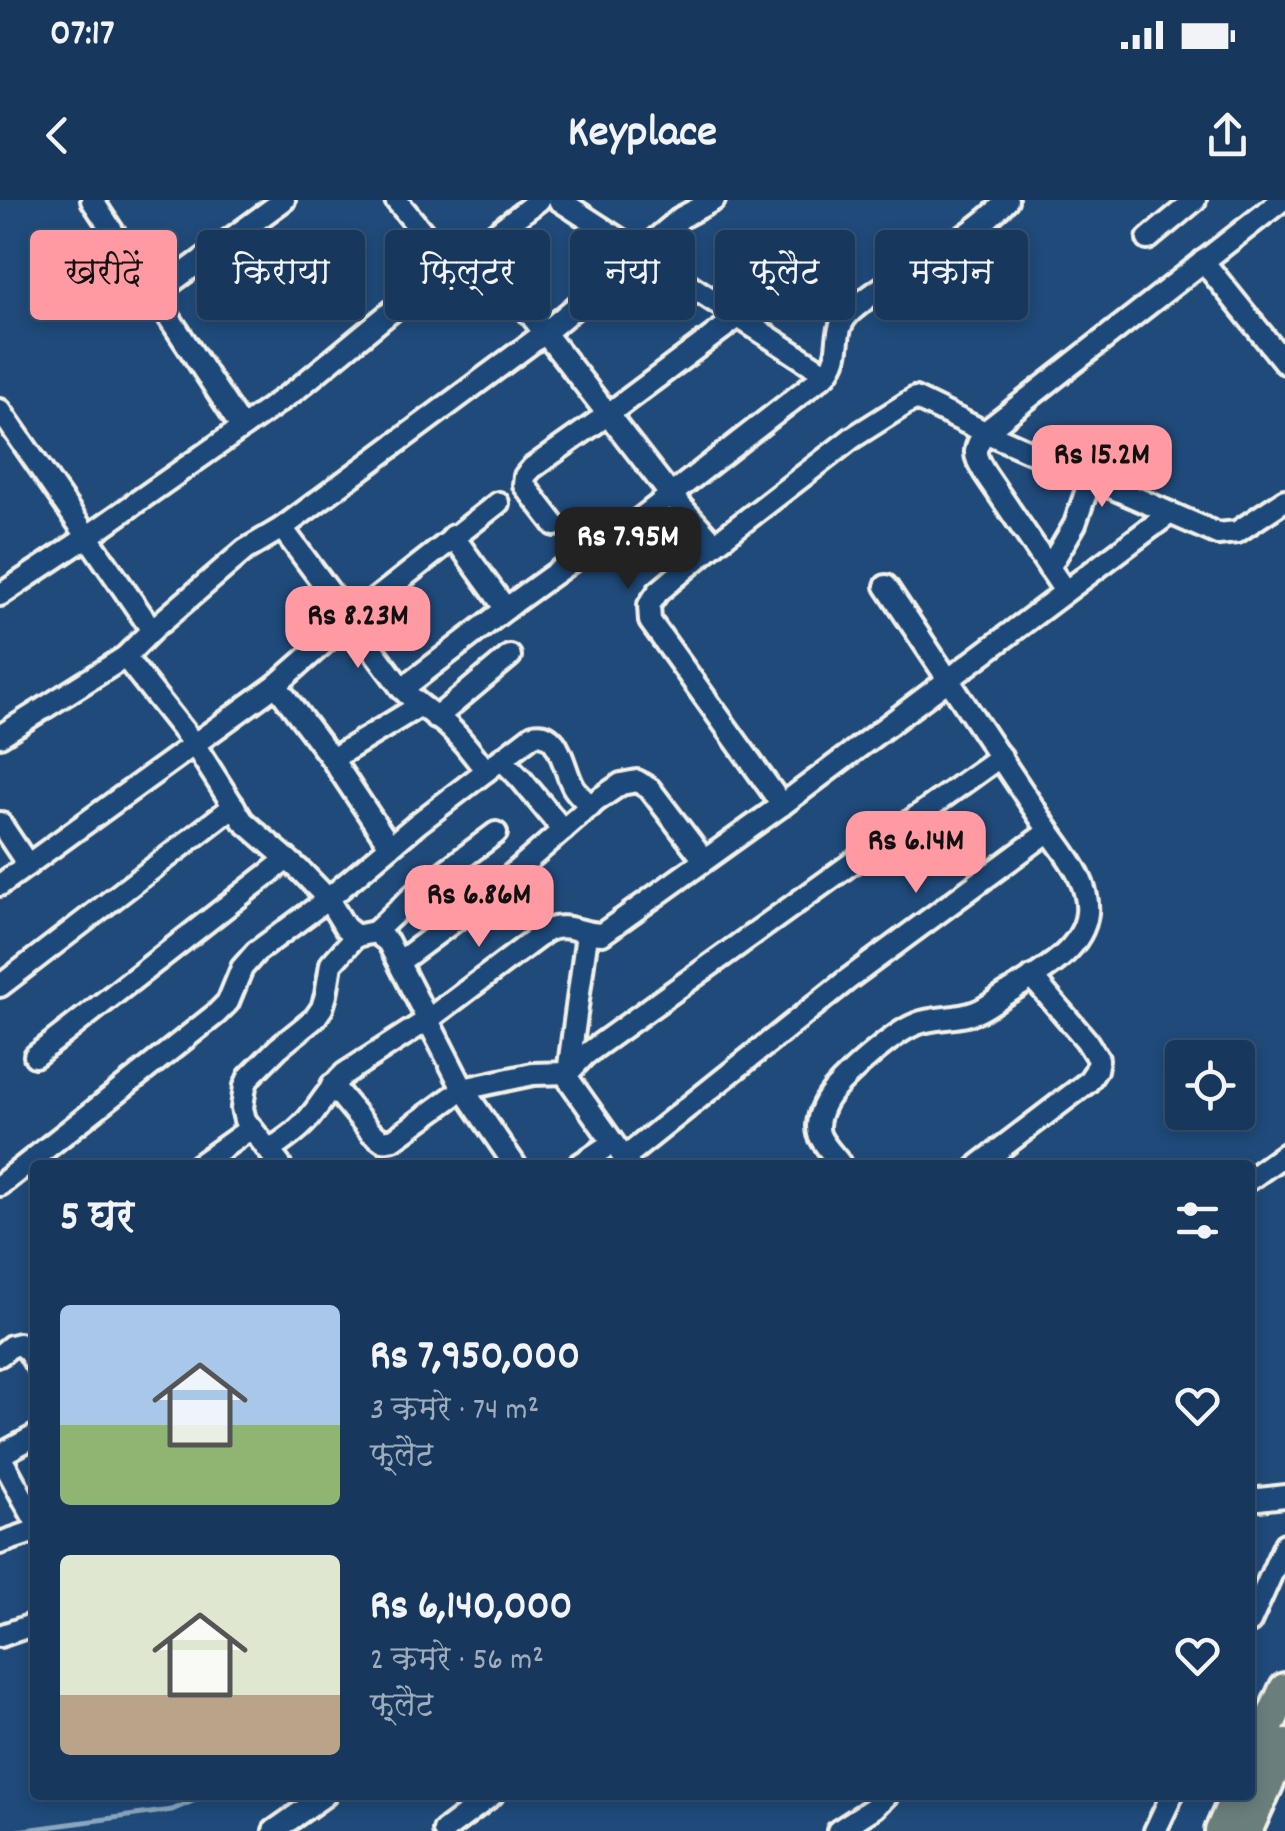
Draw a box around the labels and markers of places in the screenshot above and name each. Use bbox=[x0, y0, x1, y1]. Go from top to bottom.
pin: Rs 15.2M bbox=[999, 425, 1205, 510]
pin: Rs 7.95M bbox=[525, 507, 731, 592]
pin: Rs 8.23M bbox=[255, 586, 461, 671]
pin: Rs 6.14M bbox=[813, 811, 1019, 896]
pin: Rs 6.86M bbox=[376, 865, 582, 950]

